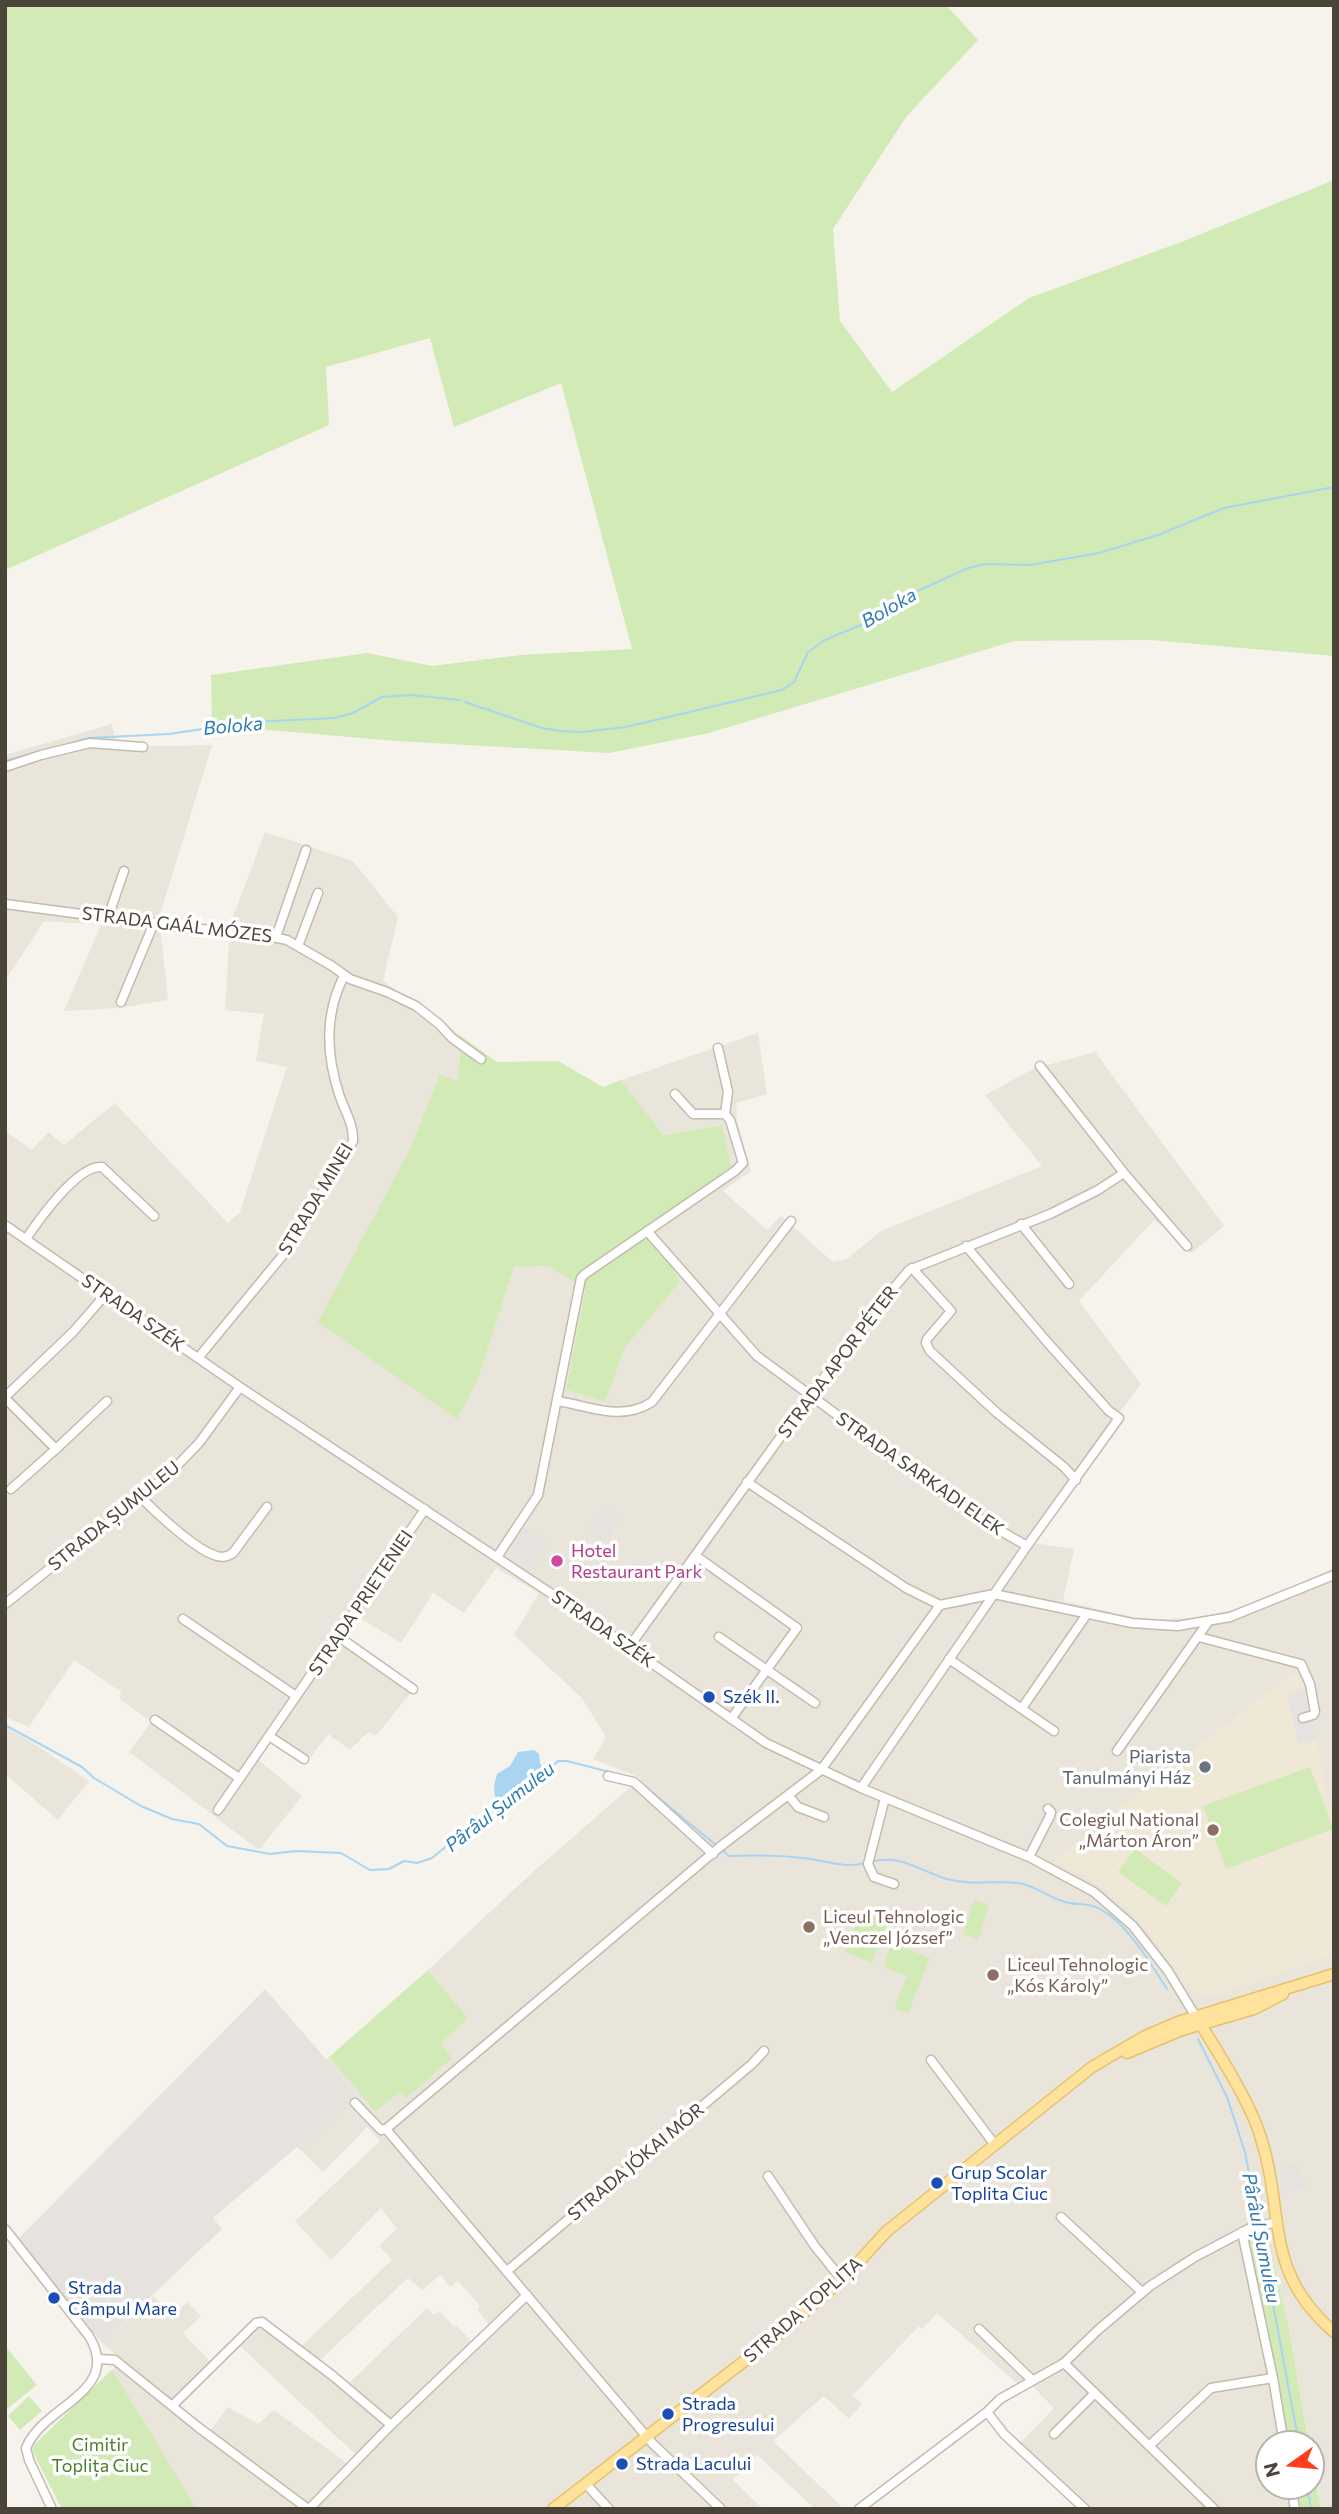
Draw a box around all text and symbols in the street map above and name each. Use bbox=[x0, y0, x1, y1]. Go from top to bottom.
water label: Boloka bbox=[857, 583, 921, 633]
water label: Boloka bbox=[202, 712, 264, 740]
street label: STRADA GAÁL MÓZES bbox=[81, 903, 273, 947]
street label: STRADA MINEI bbox=[274, 1139, 358, 1259]
street label: STRADA SZÉK bbox=[78, 1270, 188, 1356]
street label: STRADA APOR PÉTER bbox=[774, 1282, 902, 1442]
street label: STRADA SARKADI ELEK bbox=[832, 1408, 1008, 1540]
street label: STRADA ȘUMULEU bbox=[44, 1456, 184, 1576]
street label: STRADA PRIETENIEI bbox=[304, 1526, 418, 1680]
place label: Hotel Restaurant Park bbox=[571, 1540, 702, 1582]
marker: Hotel Restaurant Park bbox=[549, 1553, 565, 1569]
street label: STRADA SZÉK bbox=[548, 1586, 658, 1672]
place label: Szék II. bbox=[723, 1686, 779, 1708]
marker: Szék II. bbox=[701, 1689, 717, 1705]
place label: Piarista Tanulmányi Ház bbox=[1062, 1746, 1191, 1788]
water label: Pârâul Șumuleu bbox=[441, 1757, 559, 1857]
marker: Piarista Tanulmányi Ház bbox=[1197, 1759, 1213, 1775]
place label: Colegiul Național „Márton Áron” bbox=[1059, 1809, 1199, 1852]
marker: Colegiul Național „Márton Áron” bbox=[1205, 1822, 1221, 1838]
place label: Liceul Tehnologic „Venczel József” bbox=[823, 1906, 964, 1948]
marker: Liceul Tehnologic „Venczel József” bbox=[801, 1919, 817, 1935]
place label: Liceul Tehnologic „Kós Károly” bbox=[1007, 1954, 1148, 1996]
marker: Liceul Tehnologic „Kós Károly” bbox=[985, 1967, 1001, 1983]
street label: STRADA JÓKAI MÓR bbox=[563, 2099, 709, 2225]
place label: Grup Scolar Toplita Ciuc bbox=[951, 2162, 1048, 2204]
water label: Pârâul Șumuleu bbox=[1237, 2171, 1285, 2305]
marker: Grup Scolar Toplita Ciuc bbox=[929, 2175, 945, 2191]
street label: STRADA TOPLIȚA bbox=[739, 2253, 867, 2367]
place label: Strada Câmpul Mare bbox=[68, 2277, 177, 2320]
marker: Strada Câmpul Mare bbox=[46, 2290, 62, 2306]
place label: Strada Progresului bbox=[682, 2393, 775, 2436]
marker: Strada Progresului bbox=[660, 2406, 676, 2422]
north arrow bbox=[1255, 2430, 1325, 2500]
park label: Cimitir Toplița Ciuc bbox=[52, 2434, 148, 2476]
place label: Strada Lacului bbox=[636, 2453, 751, 2475]
marker: Strada Lacului bbox=[614, 2456, 630, 2472]
text: N bbox=[1258, 2460, 1284, 2480]

